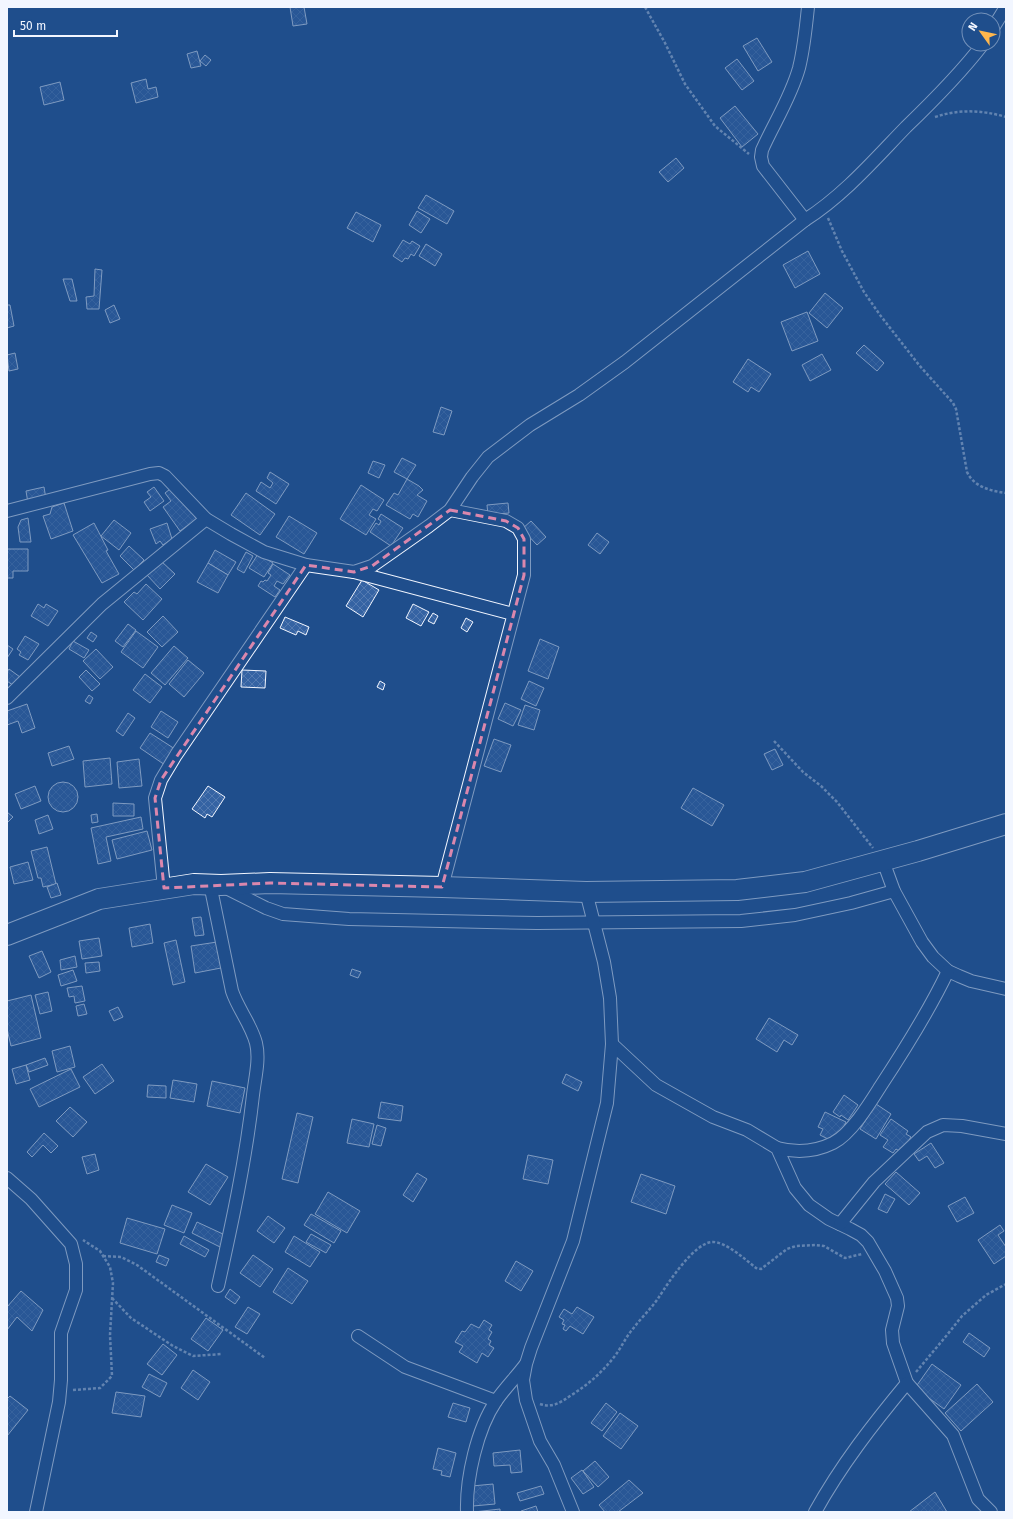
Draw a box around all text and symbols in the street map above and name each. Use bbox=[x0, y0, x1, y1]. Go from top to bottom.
scale bar bbox=[14, 12, 117, 38]
north arrow bbox=[961, 12, 1001, 52]
text: 50 m bbox=[20, 19, 46, 33]
text: N bbox=[966, 20, 980, 33]

